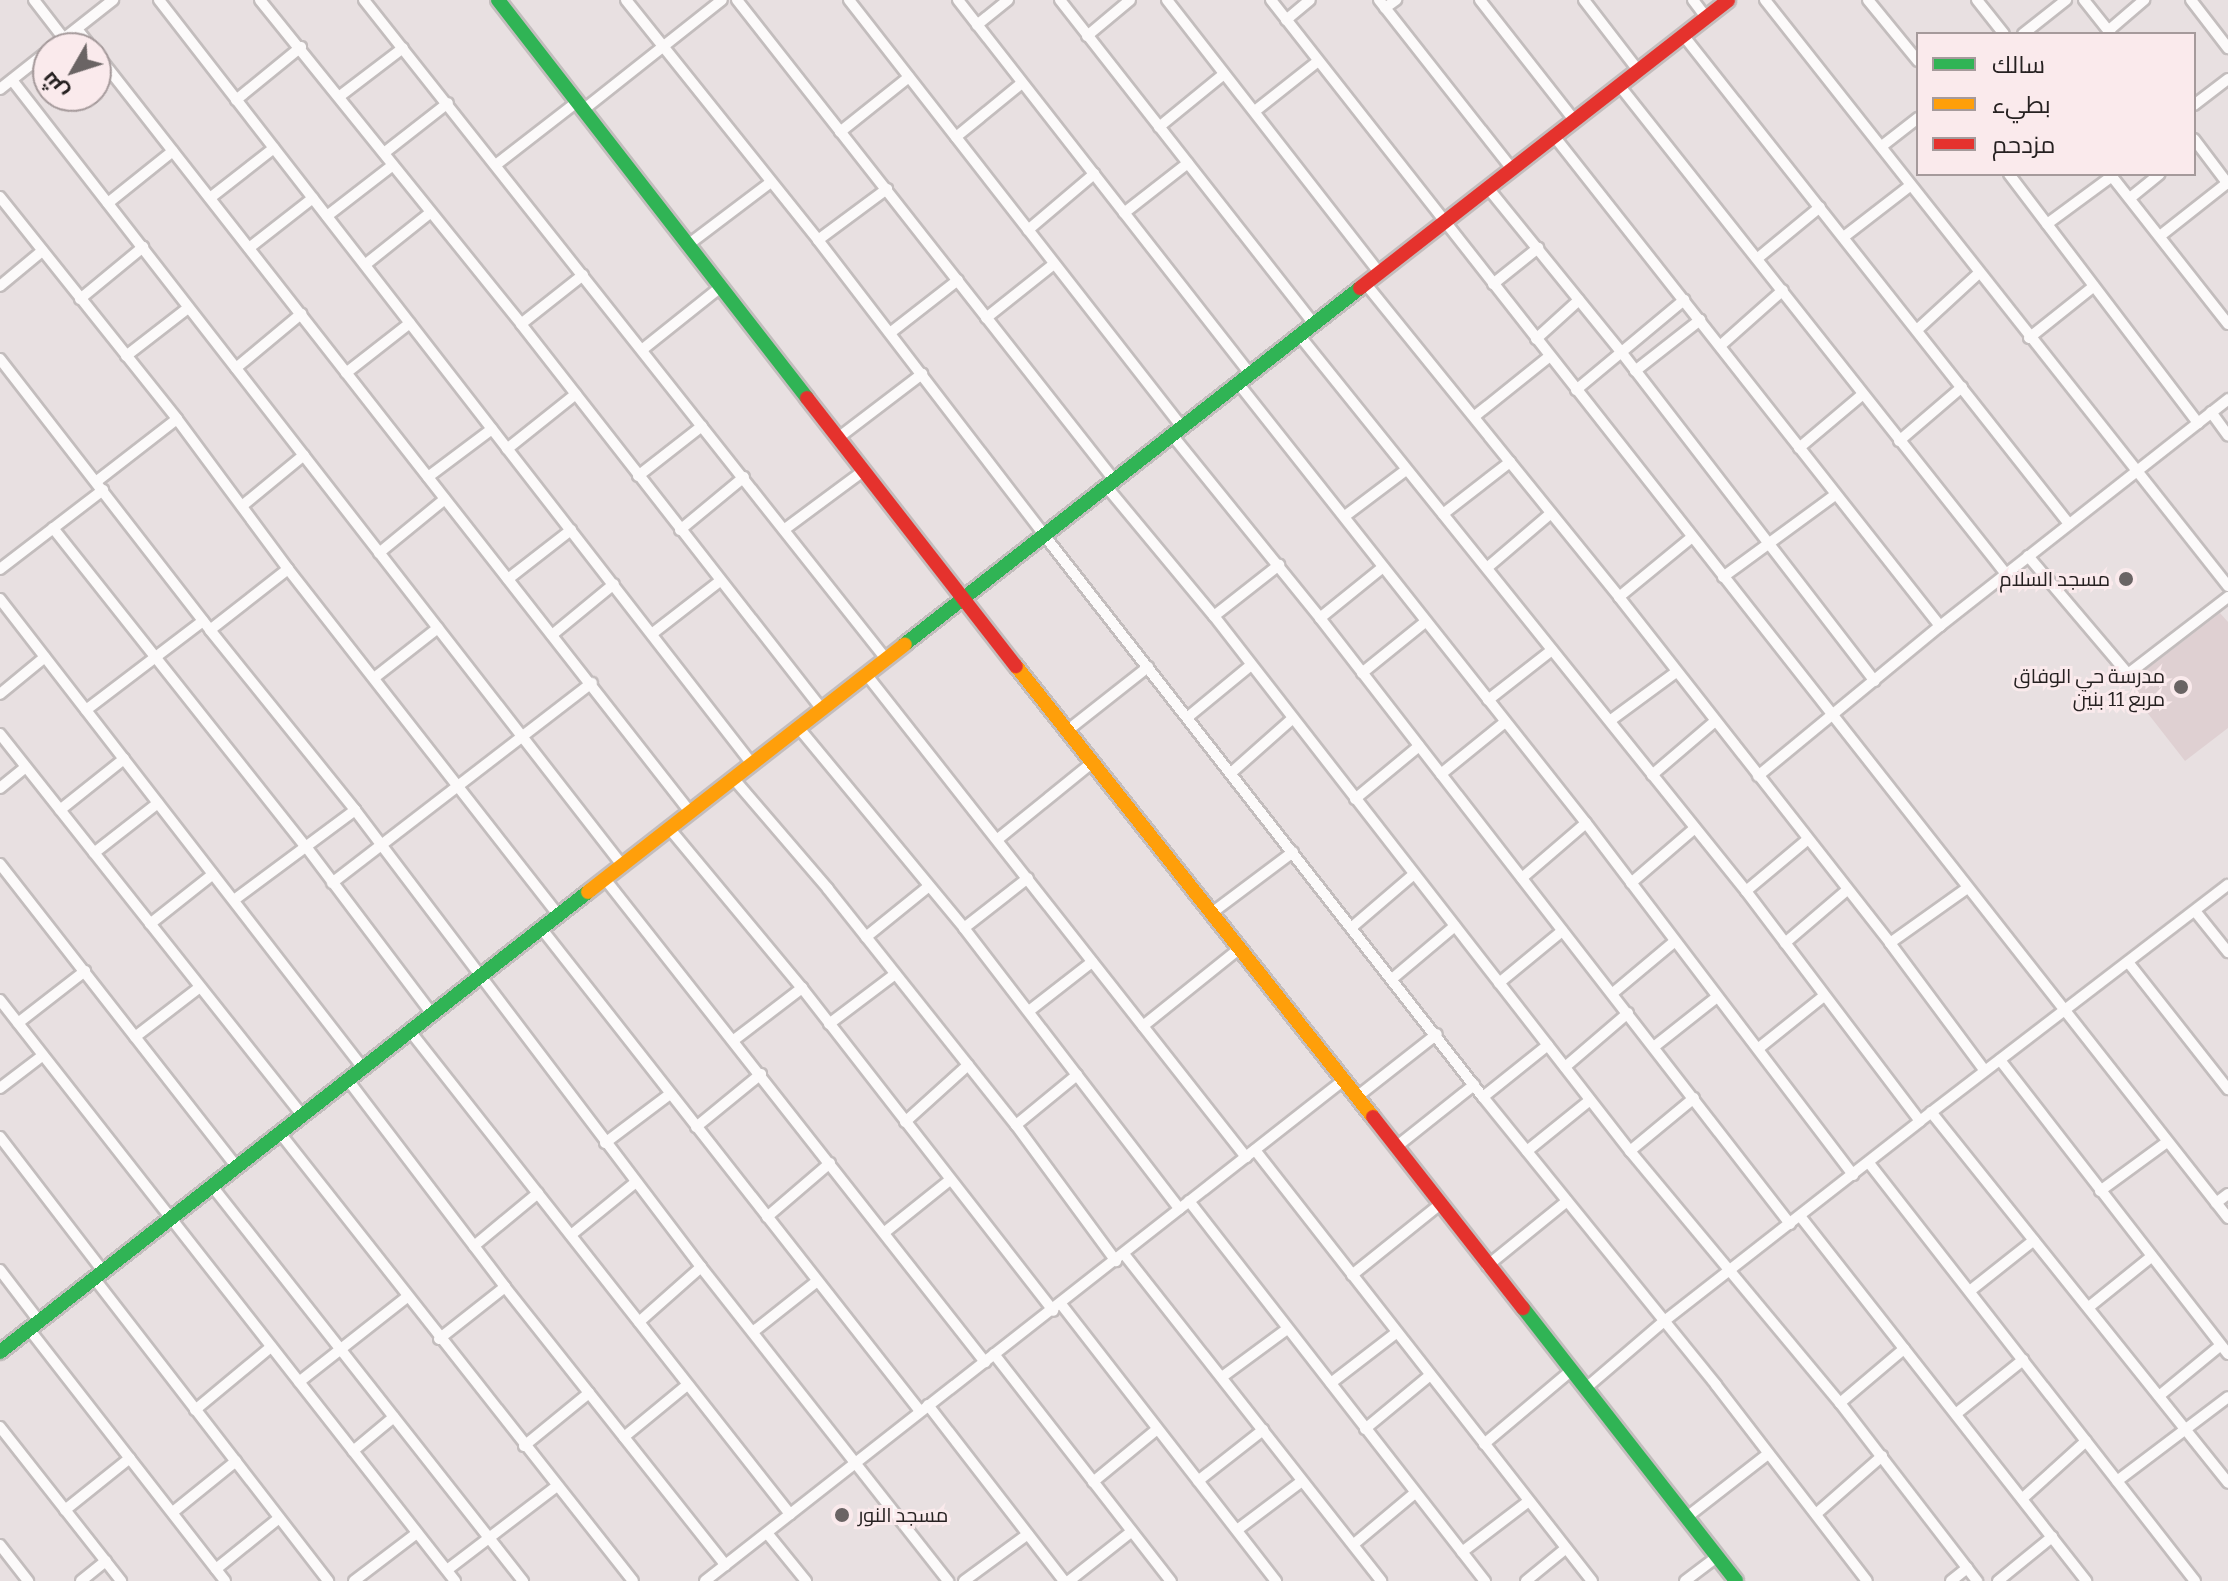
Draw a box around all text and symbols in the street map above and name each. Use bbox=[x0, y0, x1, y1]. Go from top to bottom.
north arrow bbox=[32, 32, 112, 112]
legend bbox=[1916, 32, 2196, 176]
text: سالك bbox=[1992, 51, 2045, 79]
text: ش bbox=[35, 67, 74, 106]
text: بطيء bbox=[1992, 91, 2051, 119]
text: مزدحم bbox=[1992, 131, 2055, 159]
place label: مسجد السلام bbox=[1999, 567, 2110, 591]
marker: مسجد السلام bbox=[2117, 570, 2135, 588]
place label: مدرسة حي الوفاق مربع 11 بنين bbox=[2014, 664, 2165, 711]
marker: مدرسة حي الوفاق مربع 11 بنين bbox=[2172, 678, 2190, 696]
place label: مسجد النور bbox=[858, 1503, 948, 1527]
marker: مسجد النور bbox=[833, 1506, 851, 1524]

